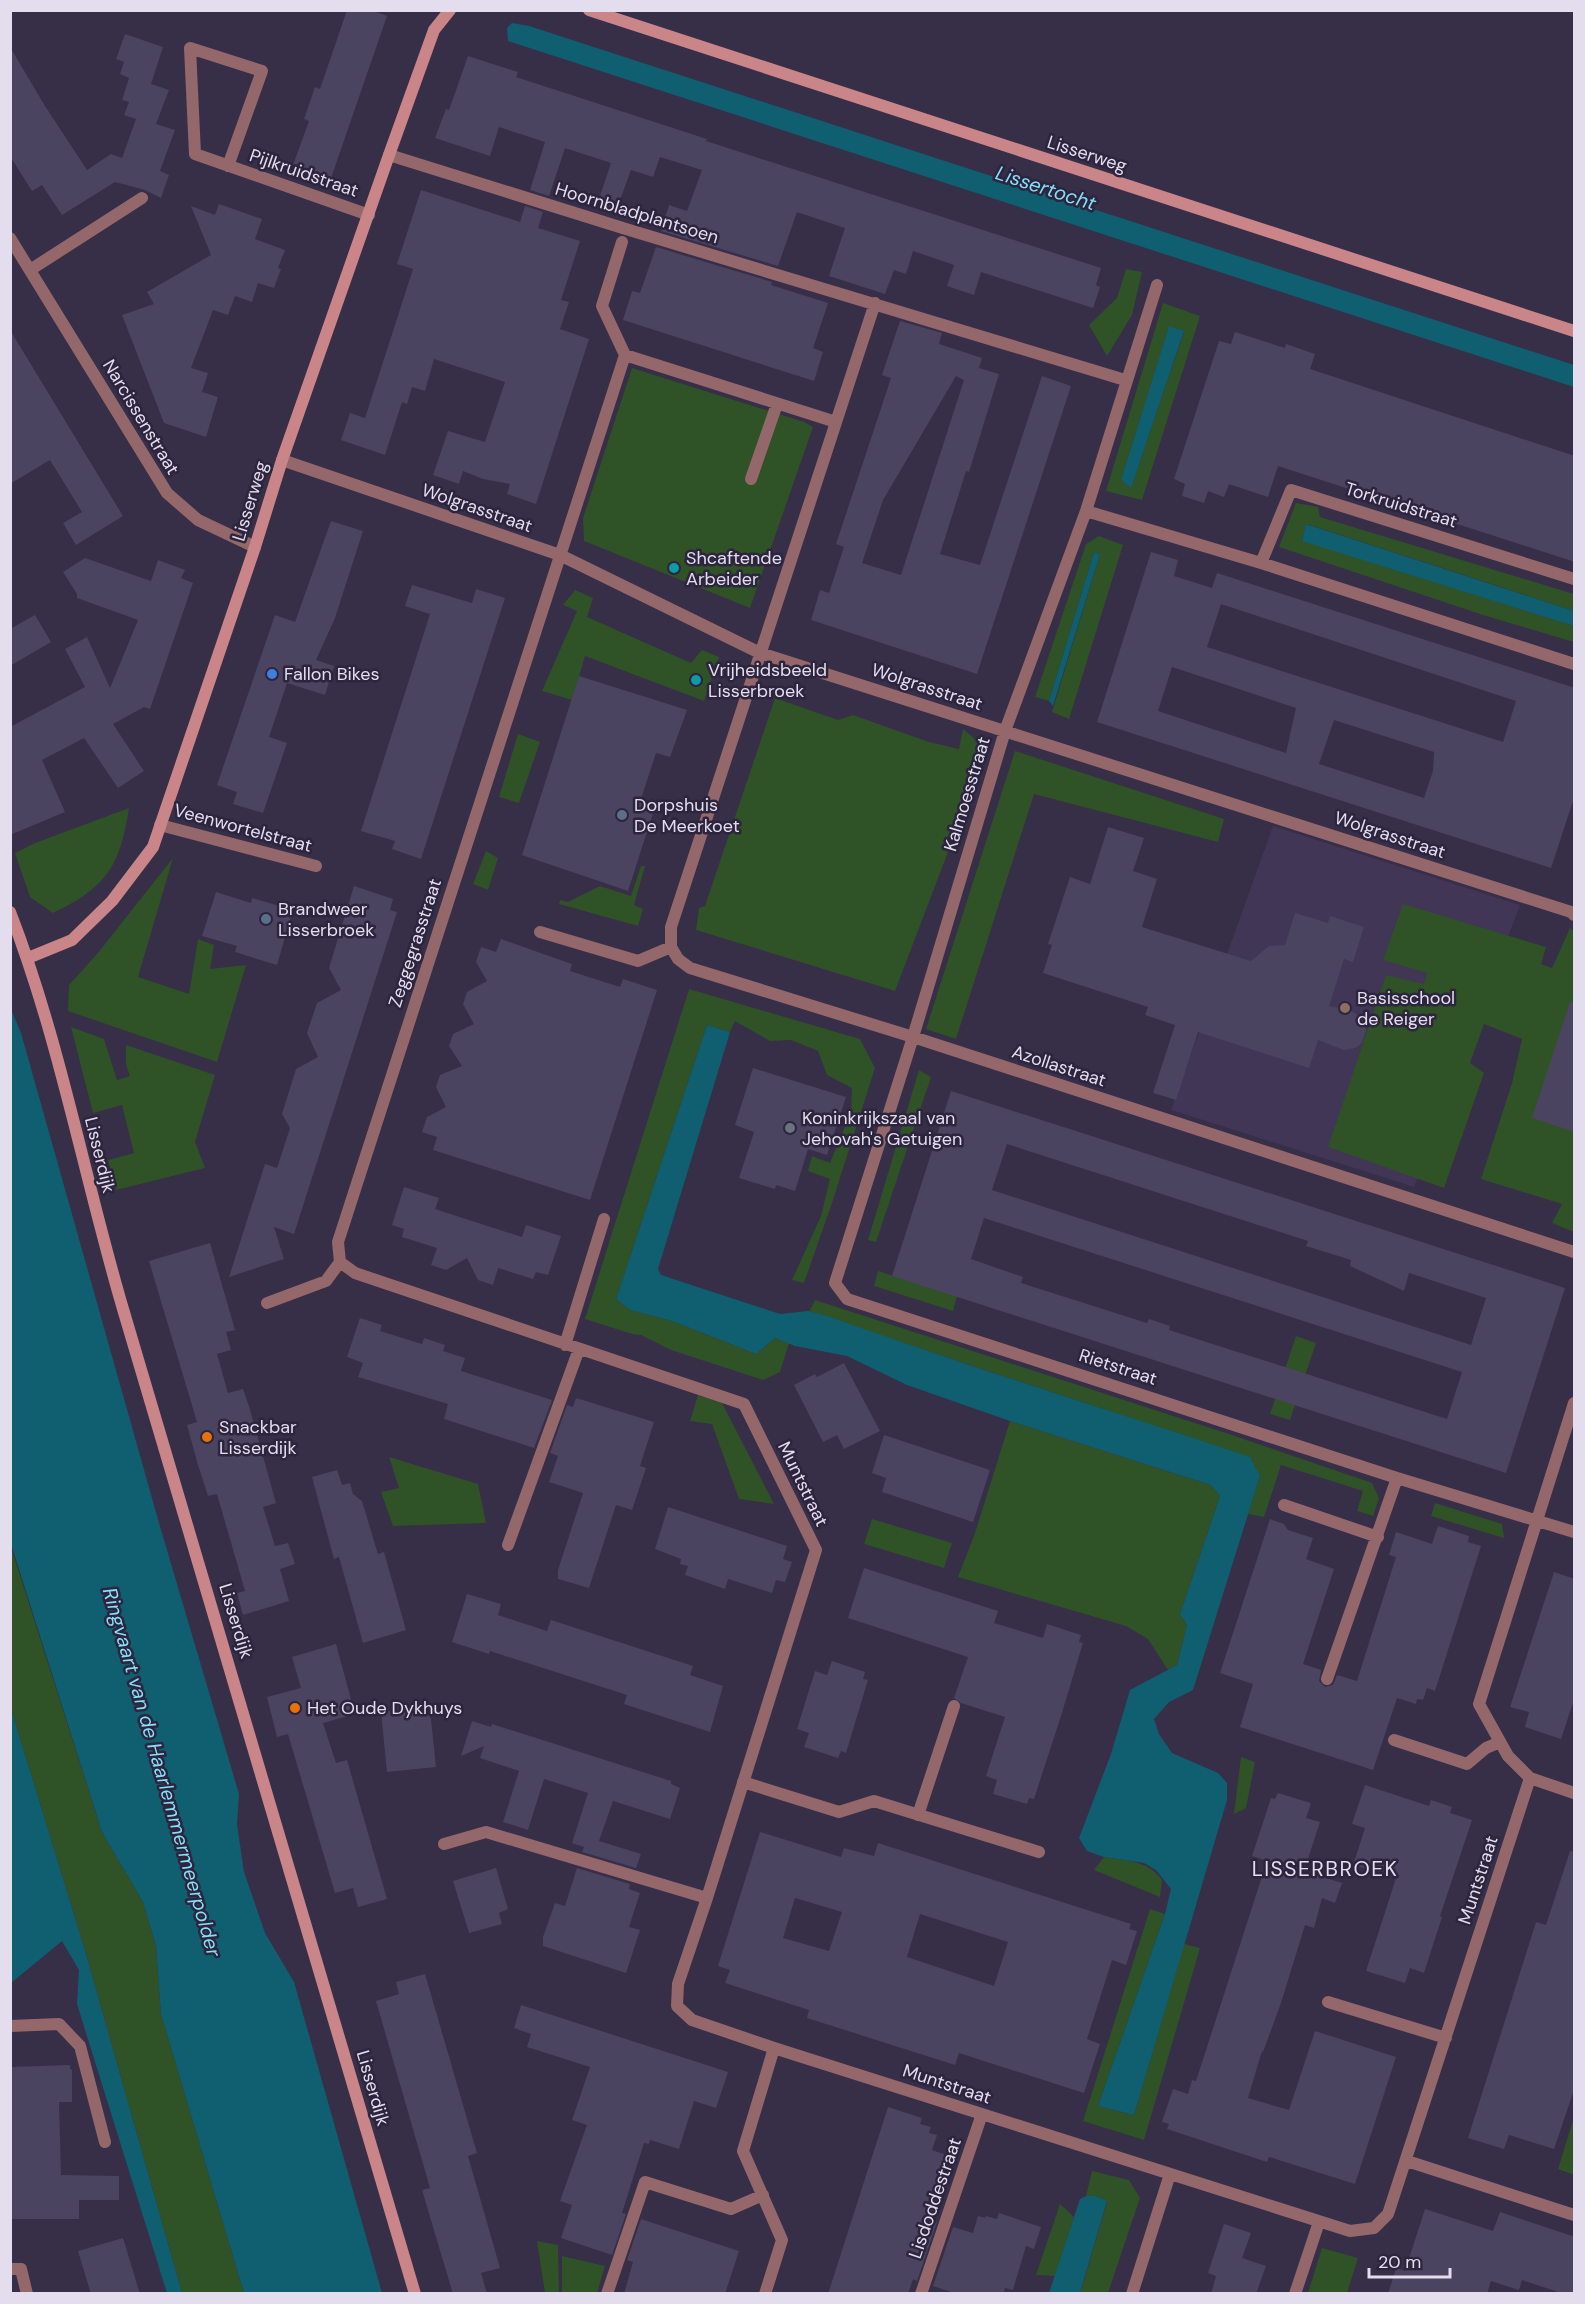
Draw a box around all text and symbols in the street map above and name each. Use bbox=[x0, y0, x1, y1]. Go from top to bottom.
street label: Lisserweg bbox=[1044, 130, 1130, 178]
street label: Pijlkruidstraat bbox=[246, 143, 362, 203]
water label: Lissertocht bbox=[992, 160, 1100, 217]
street label: Hoornbladplantsoen bbox=[552, 177, 722, 249]
street label: Narcissenstraat bbox=[97, 355, 185, 479]
street label: Lisserweg bbox=[226, 458, 274, 544]
street label: Torkruidstraat bbox=[1342, 477, 1460, 533]
street label: Wolgrasstraat bbox=[418, 478, 536, 538]
place label: Shcaftende Arbeider bbox=[686, 546, 782, 591]
marker: Shcaftende Arbeider bbox=[667, 561, 681, 575]
place label: Vrijheidsbeeld Lisserbroek bbox=[708, 658, 827, 703]
street label: Wolgrasstraat bbox=[868, 658, 986, 716]
place label: Fallon Bikes bbox=[284, 662, 380, 686]
marker: Fallon Bikes bbox=[265, 667, 279, 681]
marker: Vrijheidsbeeld Lisserbroek bbox=[689, 673, 703, 687]
street label: Kalmoesstraat bbox=[938, 734, 996, 854]
place label: Dorpshuis De Meerkoet bbox=[634, 793, 740, 838]
street label: Veenwortelstraat bbox=[171, 798, 315, 858]
street label: Wolgrasstraat bbox=[1331, 806, 1449, 864]
marker: Dorpshuis De Meerkoet bbox=[615, 808, 629, 822]
street label: Zeggegrasstraat bbox=[383, 876, 447, 1010]
place label: Brandweer Lisserbroek bbox=[278, 897, 374, 942]
marker: Brandweer Lisserbroek bbox=[259, 912, 273, 926]
place label: Basisschool de Reiger bbox=[1357, 986, 1455, 1031]
marker: Basisschool de Reiger bbox=[1338, 1001, 1352, 1015]
street label: Azollastraat bbox=[1009, 1040, 1109, 1092]
place label: Koninkrijkszaal van Jehovah's Getuigen bbox=[802, 1106, 962, 1151]
street label: Lisserdijk bbox=[79, 1115, 121, 1195]
marker: Koninkrijkszaal van Jehovah's Getuigen bbox=[783, 1121, 797, 1135]
street label: Rietstraat bbox=[1076, 1343, 1160, 1391]
place label: Snackbar Lisserdijk bbox=[219, 1415, 297, 1460]
marker: Snackbar Lisserdijk bbox=[200, 1430, 214, 1444]
street label: Muntstraat bbox=[772, 1438, 834, 1530]
street label: Lisserdijk bbox=[213, 1580, 259, 1662]
water label: Ringvaart van de Haarlemmermeerpolder bbox=[97, 1585, 227, 1960]
place label: Het Oude Dykhuys bbox=[307, 1696, 462, 1720]
marker: Het Oude Dykhuys bbox=[288, 1701, 302, 1715]
street label: Muntstraat bbox=[1452, 1833, 1504, 1927]
district label: LISSERBROEK bbox=[1252, 1855, 1398, 1883]
street label: Lisserdijk bbox=[351, 2047, 395, 2129]
street label: Muntstraat bbox=[900, 2058, 994, 2110]
street label: Lisdoddestraat bbox=[903, 2134, 967, 2262]
scale bar bbox=[1369, 2241, 1450, 2279]
text: 20 m bbox=[1378, 2250, 1421, 2274]

